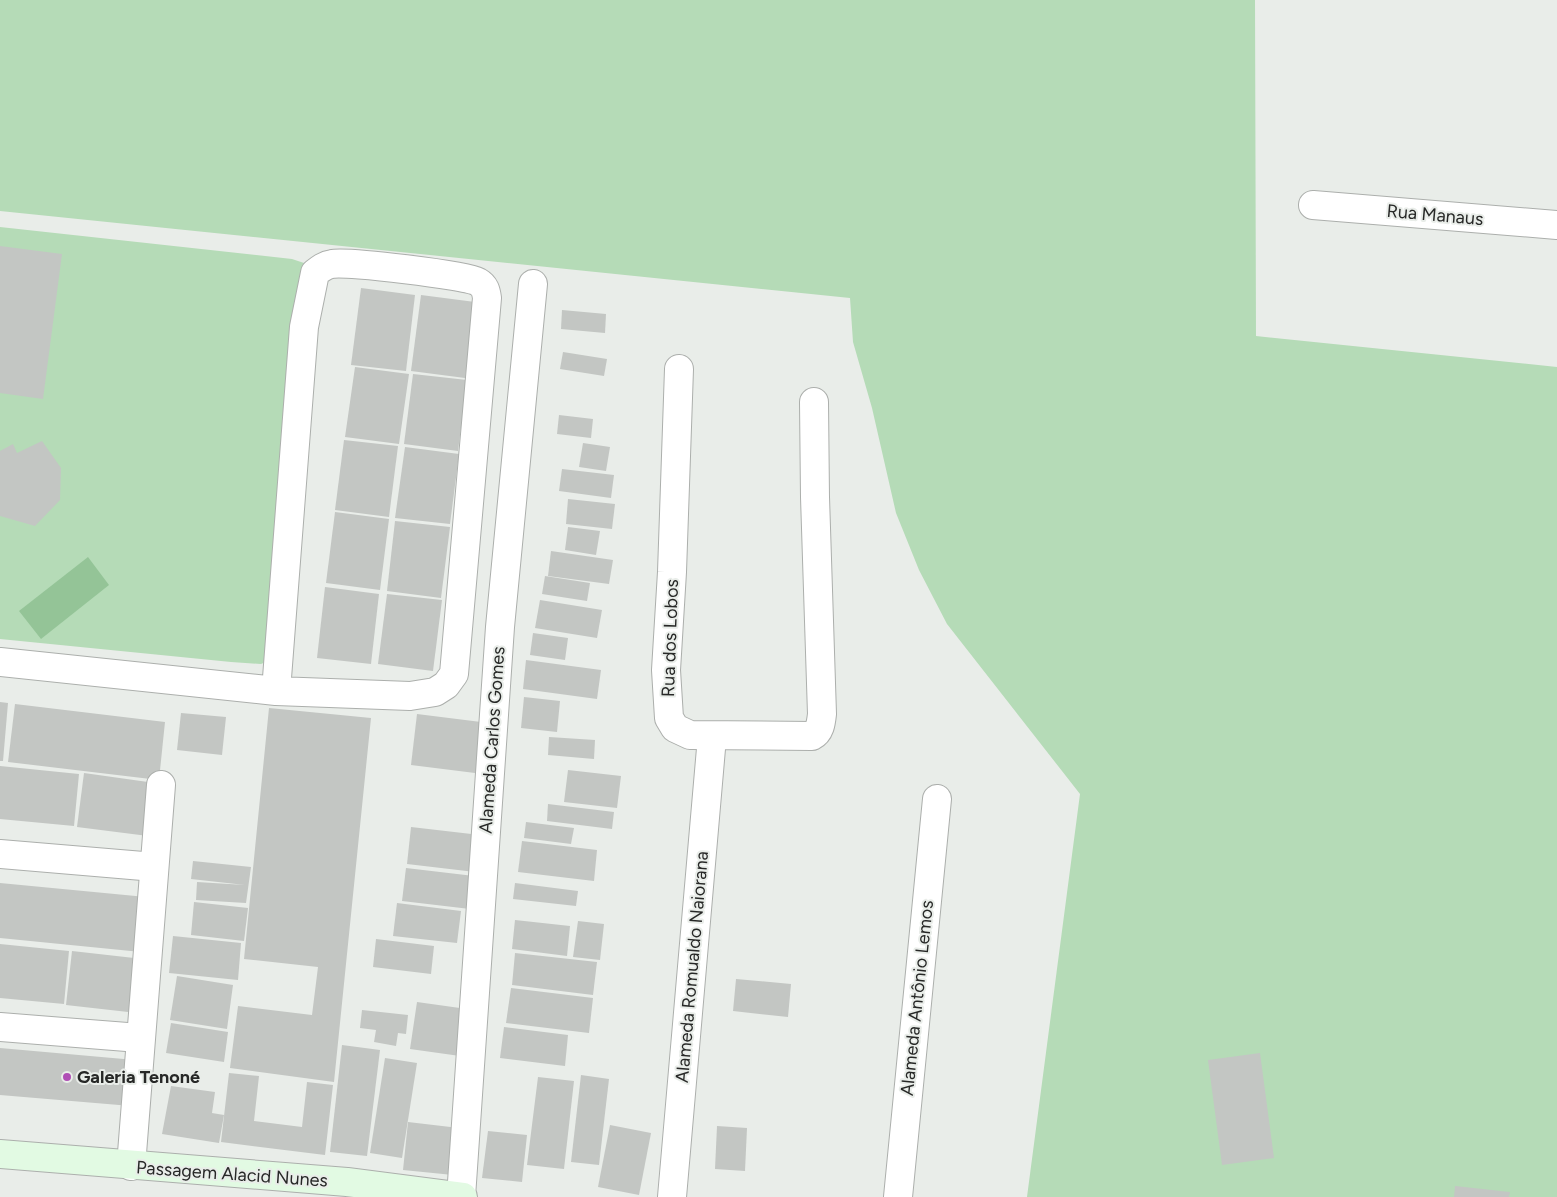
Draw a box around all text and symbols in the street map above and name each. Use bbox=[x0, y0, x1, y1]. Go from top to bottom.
street label: Rua Manaus bbox=[1386, 200, 1484, 230]
street label: Rua dos Lobos bbox=[657, 579, 683, 697]
street label: Alameda Carlos Gomes bbox=[474, 646, 510, 834]
street label: Alameda Romualdo Naiorana bbox=[671, 850, 713, 1084]
street label: Alameda Antônio Lemos bbox=[896, 899, 938, 1097]
place label: Galeria Tenoné bbox=[77, 1066, 200, 1088]
marker: Galeria Tenoné bbox=[61, 1071, 73, 1083]
street label: Passagem Alacid Nunes bbox=[135, 1156, 329, 1192]

